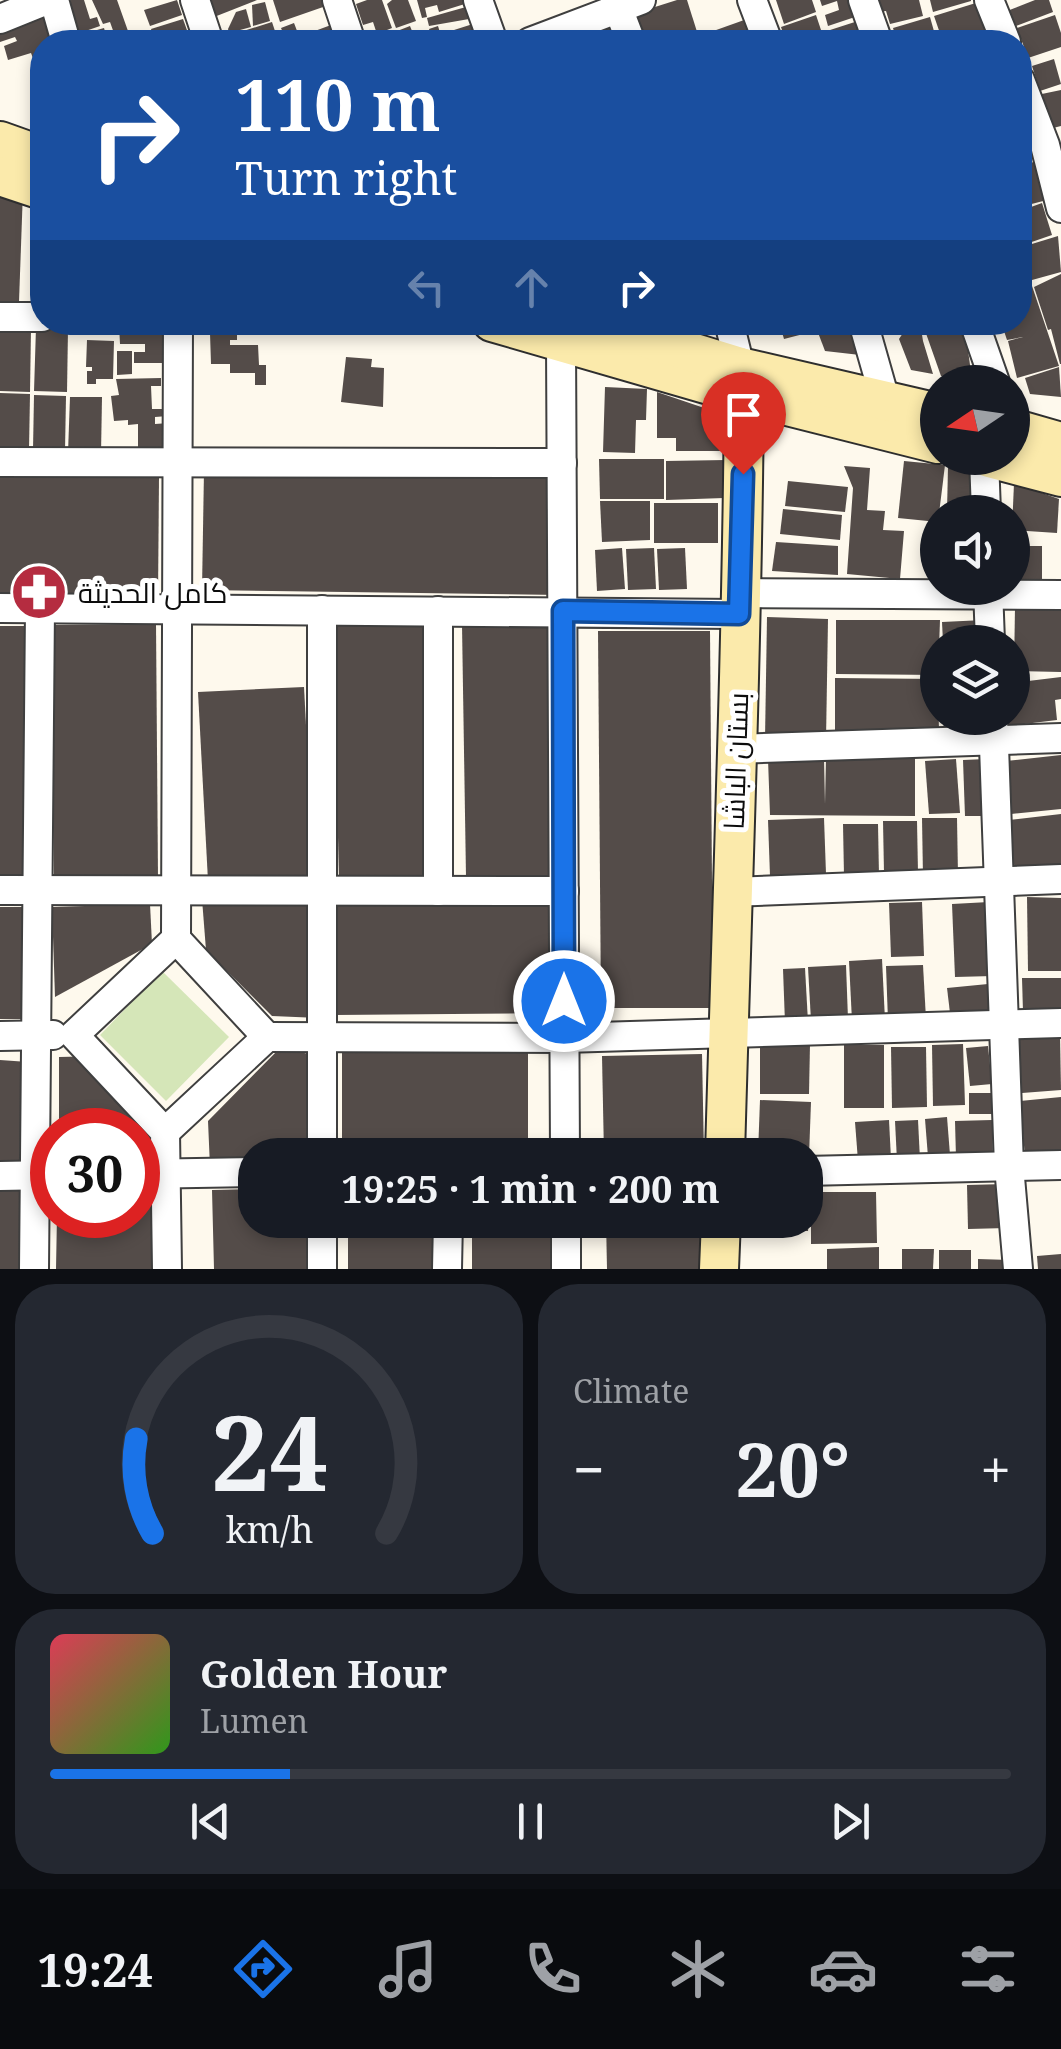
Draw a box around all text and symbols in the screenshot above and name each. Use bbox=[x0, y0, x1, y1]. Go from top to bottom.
text: 110 m bbox=[235, 56, 441, 152]
icon: right bbox=[70, 70, 200, 200]
text: Turn right bbox=[235, 147, 457, 208]
icon: left bbox=[399, 260, 454, 315]
icon: ahead bbox=[504, 260, 559, 315]
icon: right bbox=[609, 260, 664, 315]
north arrow bbox=[920, 365, 1030, 475]
map controls bbox=[920, 365, 1030, 735]
pin bbox=[701, 372, 786, 475]
icon: arrive bbox=[716, 387, 771, 442]
button: sound bbox=[920, 495, 1030, 605]
pharmacy icon: كامل الحديثة bbox=[9, 562, 69, 622]
place label: كامل الحديثة bbox=[78, 573, 228, 611]
button: layers bbox=[920, 625, 1030, 735]
street label: بستان الباشا bbox=[714, 692, 756, 830]
position arrow bbox=[512, 949, 616, 1053]
speed limit sign: 30 bbox=[30, 1108, 160, 1238]
text: 19:25 · 1 min · 200 m bbox=[341, 1162, 720, 1214]
text: Climate bbox=[573, 1369, 689, 1412]
text: 24 bbox=[210, 1380, 328, 1521]
text: 20° bbox=[735, 1417, 850, 1519]
text: − bbox=[573, 1431, 605, 1506]
text: + bbox=[980, 1431, 1011, 1506]
text: km/h bbox=[225, 1505, 313, 1553]
text: Golden Hour bbox=[200, 1647, 447, 1699]
text: Lumen bbox=[200, 1699, 308, 1742]
icon: previous bbox=[183, 1794, 238, 1849]
icon: pause bbox=[503, 1794, 558, 1849]
icon: next bbox=[823, 1794, 878, 1849]
icon: directions bbox=[228, 1934, 298, 2004]
icon: music bbox=[373, 1934, 443, 2004]
icon: phone bbox=[518, 1934, 588, 2004]
icon: climate bbox=[663, 1934, 733, 2004]
icon: car bbox=[808, 1934, 878, 2004]
icon: filters bbox=[953, 1934, 1023, 2004]
text: 19:24 bbox=[38, 1939, 153, 2000]

